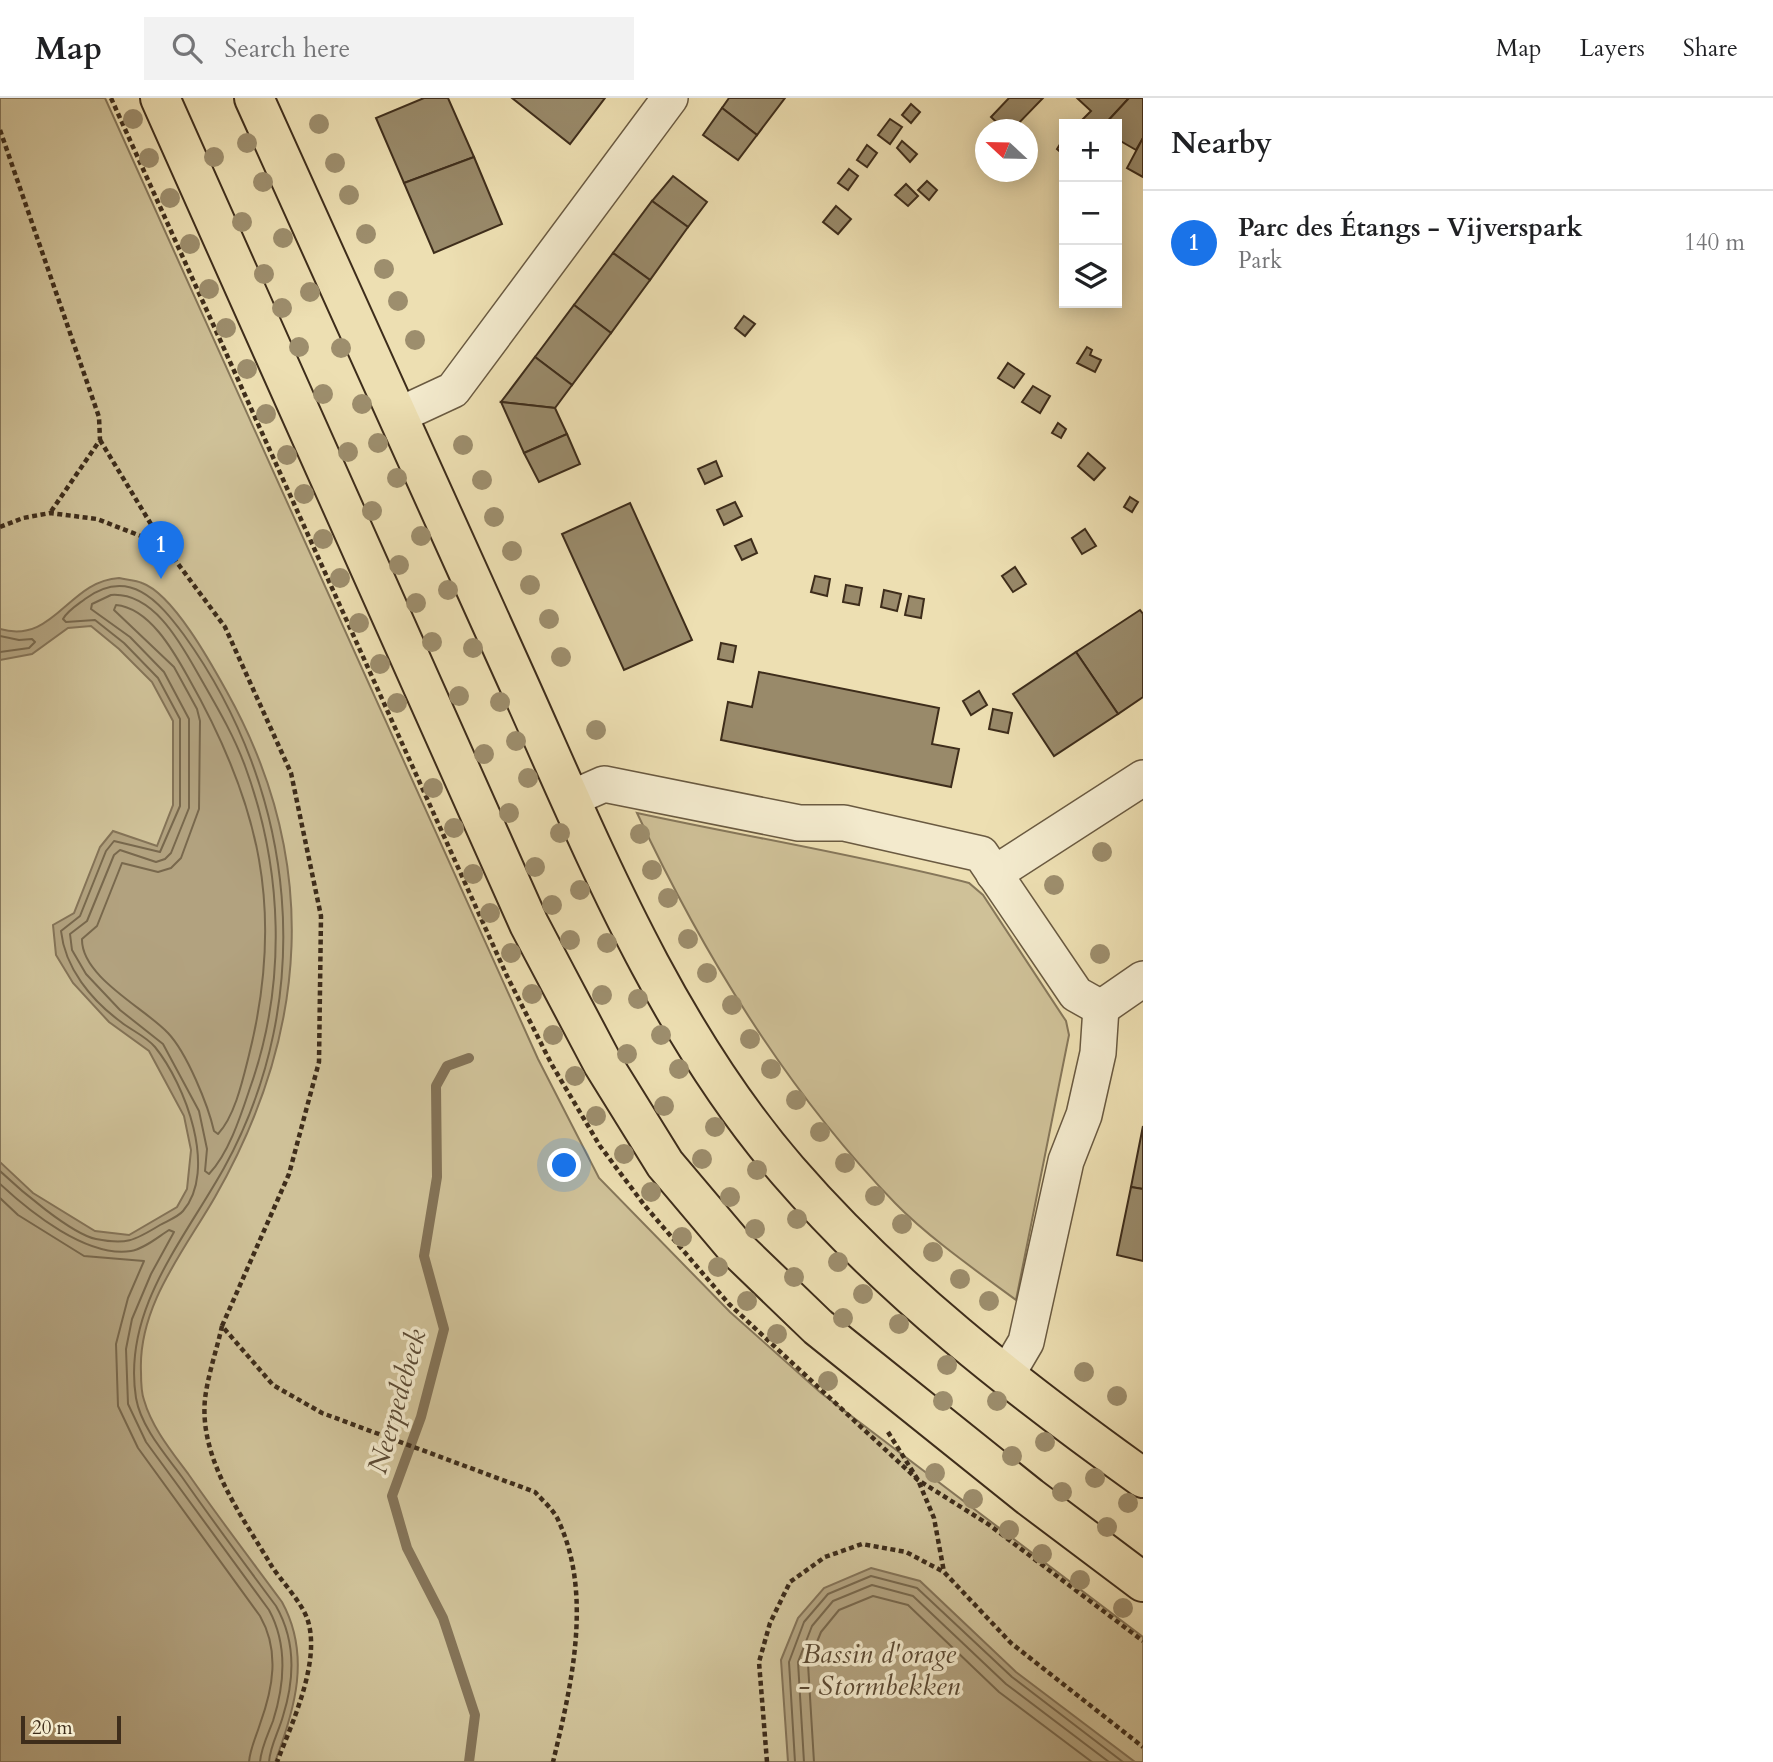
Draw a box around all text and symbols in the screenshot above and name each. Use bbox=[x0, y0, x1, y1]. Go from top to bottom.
search box bbox=[144, 17, 634, 80]
text: Map bbox=[35, 26, 102, 71]
icon: search bbox=[168, 29, 206, 67]
text: Search here bbox=[224, 31, 350, 66]
text: Map bbox=[1496, 32, 1542, 65]
text: Layers bbox=[1580, 32, 1645, 65]
text: Share bbox=[1683, 32, 1738, 65]
north arrow bbox=[975, 119, 1038, 182]
map controls bbox=[1059, 119, 1122, 308]
button: + bbox=[1059, 119, 1122, 182]
text: Nearby bbox=[1171, 123, 1272, 164]
button: − bbox=[1059, 182, 1122, 245]
text: Parc des Étangs - Vijverspark bbox=[1238, 210, 1583, 245]
text: 1 bbox=[1188, 227, 1200, 258]
text: 140 m bbox=[1684, 227, 1745, 258]
button: layers bbox=[1059, 245, 1122, 308]
text: Park bbox=[1238, 245, 1282, 276]
pin: 1 bbox=[138, 521, 184, 579]
your location bbox=[547, 1148, 581, 1182]
water label: Neerpedebeek bbox=[358, 1324, 436, 1478]
water label: Bassin d'orage - Stormbekken bbox=[798, 1635, 961, 1705]
scale bar bbox=[21, 1713, 121, 1745]
text: 20 m bbox=[32, 1715, 73, 1741]

